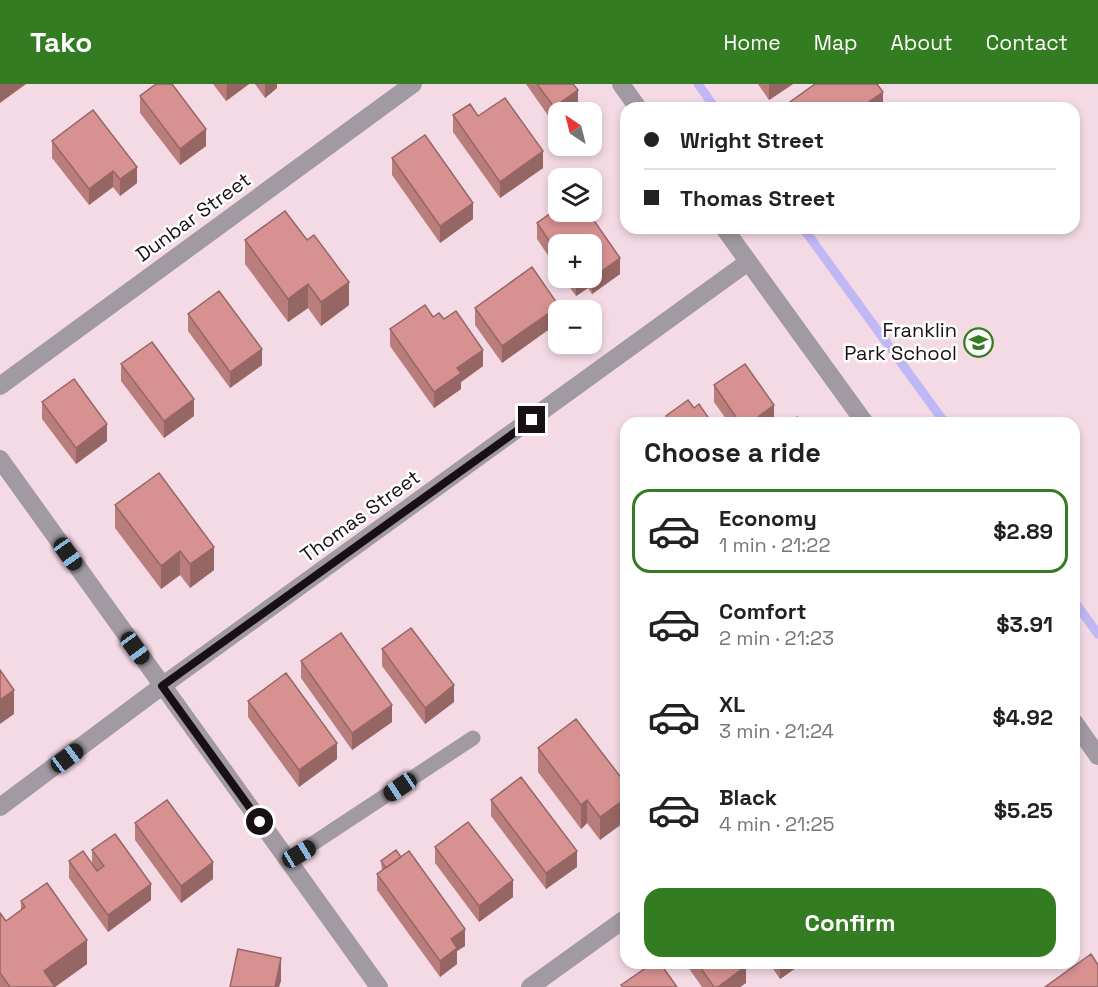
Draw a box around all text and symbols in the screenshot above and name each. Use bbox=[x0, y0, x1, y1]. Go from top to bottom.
text: Tako bbox=[30, 24, 92, 60]
text: Home bbox=[723, 29, 781, 56]
text: Map bbox=[814, 29, 858, 56]
text: About bbox=[891, 29, 953, 56]
text: Contact bbox=[986, 29, 1068, 56]
north arrow bbox=[548, 102, 602, 156]
map controls bbox=[548, 102, 602, 354]
text: Wright Street bbox=[680, 126, 824, 154]
street label: Dunbar Street bbox=[130, 167, 256, 267]
button: layers bbox=[548, 168, 602, 222]
text: Thomas Street bbox=[680, 184, 835, 212]
button: + bbox=[548, 234, 602, 288]
button: − bbox=[548, 300, 602, 354]
place label: Franklin Park School bbox=[844, 317, 957, 366]
school or university icon: Franklin Park School bbox=[962, 326, 994, 358]
route end bbox=[518, 406, 545, 433]
text: Choose a ride bbox=[644, 435, 821, 470]
street label: Thomas Street bbox=[295, 464, 425, 568]
icon: car bbox=[647, 504, 701, 558]
text: Economy bbox=[719, 504, 817, 532]
text: $2.89 bbox=[993, 517, 1053, 545]
text: 1 min · 21:22 bbox=[719, 532, 830, 558]
car bbox=[50, 534, 86, 574]
icon: car bbox=[647, 597, 701, 651]
text: Comfort bbox=[719, 597, 807, 625]
text: $3.91 bbox=[996, 610, 1053, 638]
text: 2 min · 21:23 bbox=[719, 625, 834, 651]
car bbox=[117, 628, 153, 668]
icon: car bbox=[647, 690, 701, 744]
text: XL bbox=[719, 690, 745, 718]
text: $4.92 bbox=[992, 703, 1053, 731]
text: 3 min · 21:24 bbox=[719, 718, 834, 744]
car bbox=[47, 740, 87, 776]
car bbox=[380, 769, 420, 805]
icon: car bbox=[647, 783, 701, 837]
text: Black bbox=[719, 783, 777, 811]
text: $5.25 bbox=[994, 796, 1053, 824]
route start bbox=[246, 808, 273, 835]
text: 4 min · 21:25 bbox=[719, 811, 835, 837]
car bbox=[279, 837, 319, 871]
button: Confirm bbox=[644, 888, 1056, 957]

